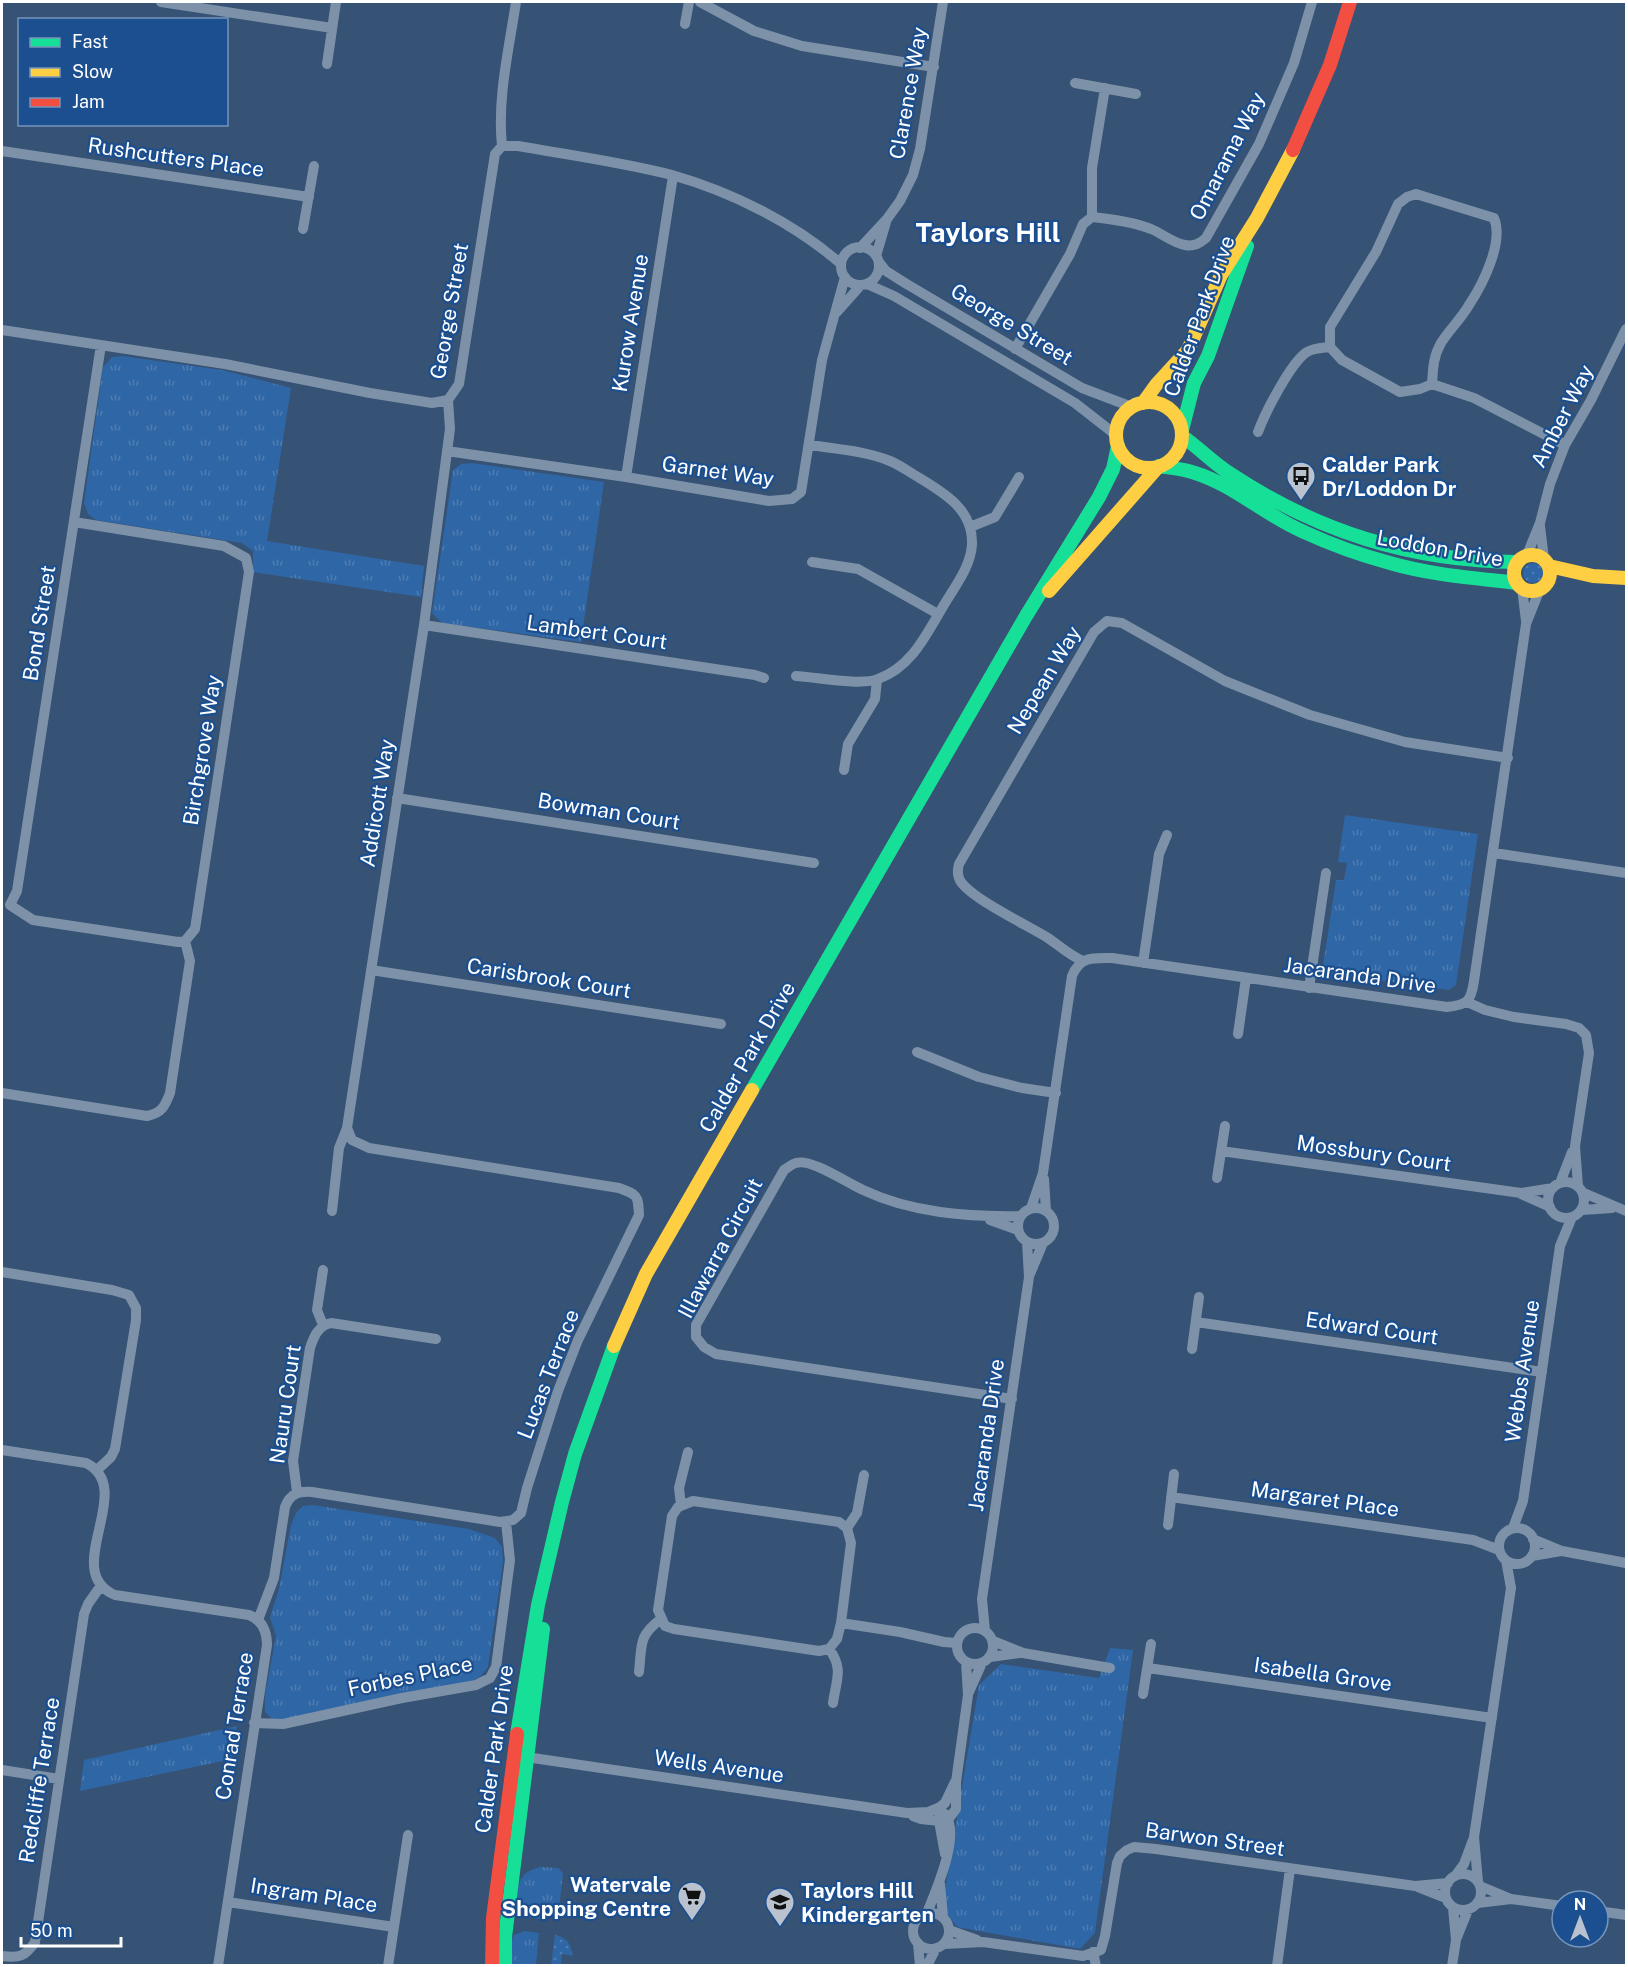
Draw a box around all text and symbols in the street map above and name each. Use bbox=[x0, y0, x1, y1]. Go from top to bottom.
legend bbox=[18, 18, 228, 126]
street label: Clarence Way bbox=[884, 25, 932, 161]
text: Fast bbox=[72, 31, 108, 52]
text: Slow bbox=[72, 61, 113, 82]
street label: Omarama Way bbox=[1184, 88, 1270, 224]
text: Jam bbox=[72, 91, 105, 112]
street label: Rushcutters Place bbox=[86, 132, 266, 182]
district label: Taylors Hill bbox=[915, 216, 1061, 248]
street label: Calder Park Drive bbox=[1158, 232, 1240, 400]
street label: George Street bbox=[425, 241, 473, 381]
street label: Kurow Avenue bbox=[607, 252, 653, 394]
street label: George Street bbox=[946, 278, 1078, 370]
street label: Amber Way bbox=[1525, 360, 1599, 472]
street label: Garnet Way bbox=[660, 451, 776, 491]
place label: Calder Park Dr/Loddon Dr bbox=[1322, 452, 1457, 501]
bus stop icon: Calder Park Dr/Loddon Dr bbox=[1285, 460, 1317, 502]
street label: Loddon Drive bbox=[1375, 525, 1505, 571]
street label: Bond Street bbox=[17, 563, 61, 683]
street label: Lambert Court bbox=[525, 610, 669, 654]
street label: Nepean Way bbox=[1002, 621, 1086, 739]
street label: Birchgrove Way bbox=[178, 673, 226, 827]
street label: Addicott Way bbox=[355, 737, 399, 869]
street label: Bowman Court bbox=[536, 787, 682, 835]
street label: Jacaranda Drive bbox=[1282, 952, 1438, 998]
street label: Carisbrook Court bbox=[465, 953, 633, 1003]
street label: Calder Park Drive bbox=[694, 977, 800, 1137]
street label: Mossbury Court bbox=[1295, 1130, 1453, 1176]
street label: Illawarra Circuit bbox=[673, 1174, 767, 1322]
street label: Webbs Avenue bbox=[1500, 1298, 1544, 1444]
street label: Lucas Terrace bbox=[512, 1306, 584, 1442]
street label: Edward Court bbox=[1304, 1306, 1440, 1350]
street label: Nauru Court bbox=[264, 1343, 306, 1465]
street label: Jacaranda Drive bbox=[963, 1357, 1009, 1513]
street label: Margaret Place bbox=[1249, 1476, 1401, 1522]
street label: Conrad Terrace bbox=[210, 1650, 258, 1802]
street label: Forbes Place bbox=[345, 1651, 475, 1701]
street label: Isabella Grove bbox=[1252, 1652, 1394, 1696]
street label: Calder Park Drive bbox=[470, 1663, 518, 1835]
street label: Redcliffe Terrace bbox=[14, 1695, 64, 1865]
street label: Wells Avenue bbox=[652, 1745, 786, 1787]
street label: Barwon Street bbox=[1144, 1817, 1286, 1861]
place label: Watervale Shopping Centre bbox=[502, 1872, 671, 1921]
street label: Ingram Place bbox=[249, 1873, 379, 1917]
place label: Taylors Hill Kindergarten bbox=[801, 1878, 934, 1927]
supermarket icon: Watervale Shopping Centre bbox=[676, 1880, 708, 1922]
school or university icon: Taylors Hill Kindergarten bbox=[764, 1886, 796, 1928]
north arrow bbox=[1550, 1889, 1610, 1949]
text: N bbox=[1574, 1895, 1586, 1914]
scale bar bbox=[21, 1910, 122, 1948]
text: 50 m bbox=[30, 1920, 73, 1941]

